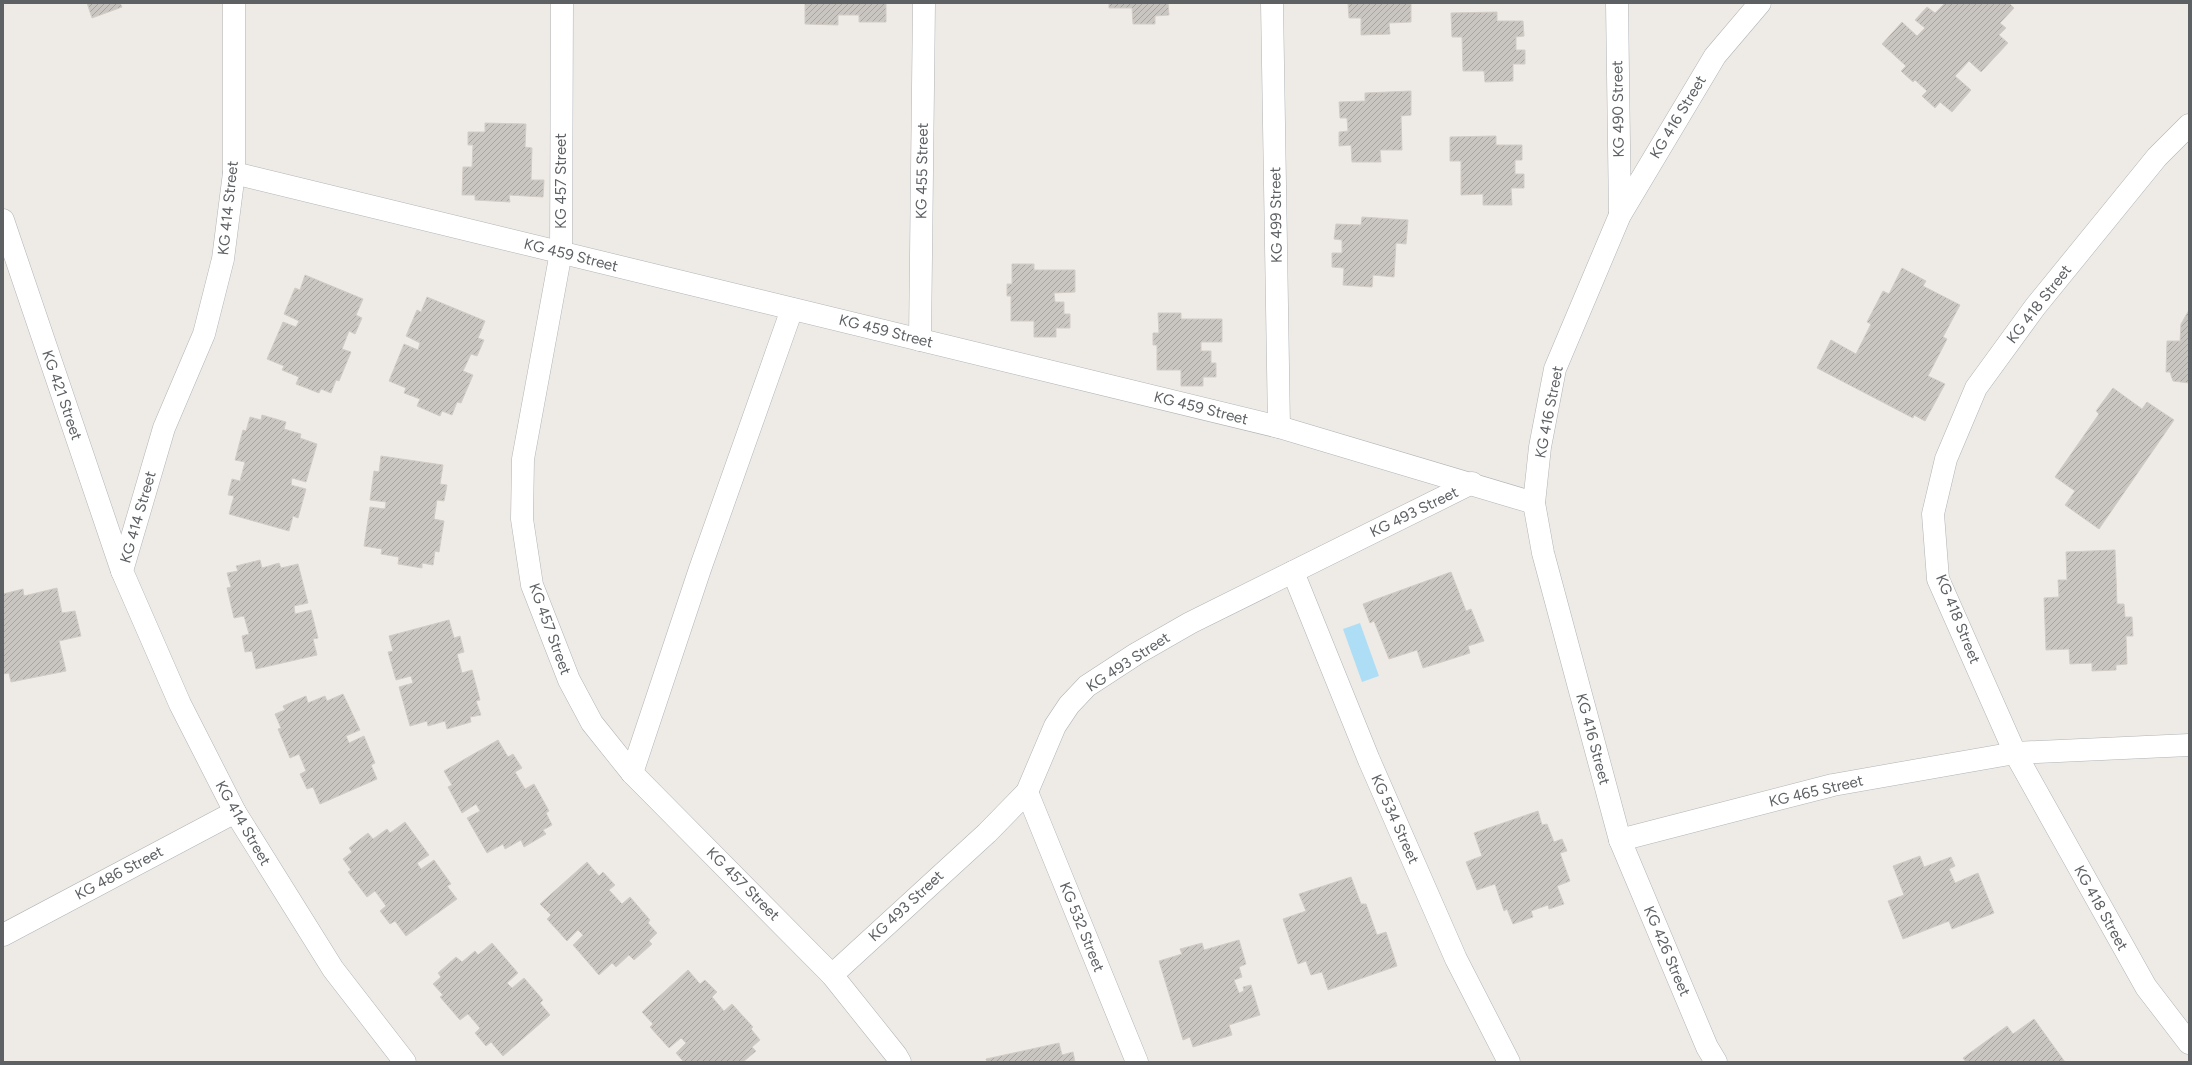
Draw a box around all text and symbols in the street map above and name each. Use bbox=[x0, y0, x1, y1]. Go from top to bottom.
street label: KG 490 Street bbox=[1608, 60, 1628, 158]
street label: KG 416 Street bbox=[1646, 72, 1710, 162]
street label: KG 455 Street bbox=[912, 122, 932, 219]
street label: KG 457 Street bbox=[552, 133, 570, 229]
street label: KG 414 Street bbox=[214, 160, 242, 256]
street label: KG 499 Street bbox=[1266, 166, 1286, 263]
street label: KG 459 Street bbox=[522, 235, 620, 275]
street label: KG 418 Street bbox=[2003, 261, 2075, 347]
street label: KG 459 Street bbox=[837, 311, 935, 351]
street label: KG 421 Street bbox=[38, 348, 86, 443]
street label: KG 416 Street bbox=[1531, 364, 1567, 460]
street label: KG 459 Street bbox=[1152, 388, 1250, 428]
street label: KG 414 Street bbox=[116, 469, 160, 565]
street label: KG 493 Street bbox=[1367, 483, 1461, 541]
street label: KG 418 Street bbox=[1932, 572, 1984, 667]
street label: KG 457 Street bbox=[525, 581, 575, 677]
street label: KG 493 Street bbox=[1083, 628, 1173, 696]
street label: KG 416 Street bbox=[1572, 691, 1614, 787]
street label: KG 534 Street bbox=[1367, 771, 1423, 867]
street label: KG 465 Street bbox=[1767, 771, 1865, 811]
street label: KG 414 Street bbox=[212, 777, 275, 869]
street label: KG 486 Street bbox=[72, 842, 166, 904]
street label: KG 457 Street bbox=[703, 844, 784, 925]
street label: KG 418 Street bbox=[2070, 862, 2132, 954]
street label: KG 493 Street bbox=[865, 866, 947, 945]
street label: KG 532 Street bbox=[1056, 880, 1108, 975]
street label: KG 426 Street bbox=[1640, 903, 1694, 999]

